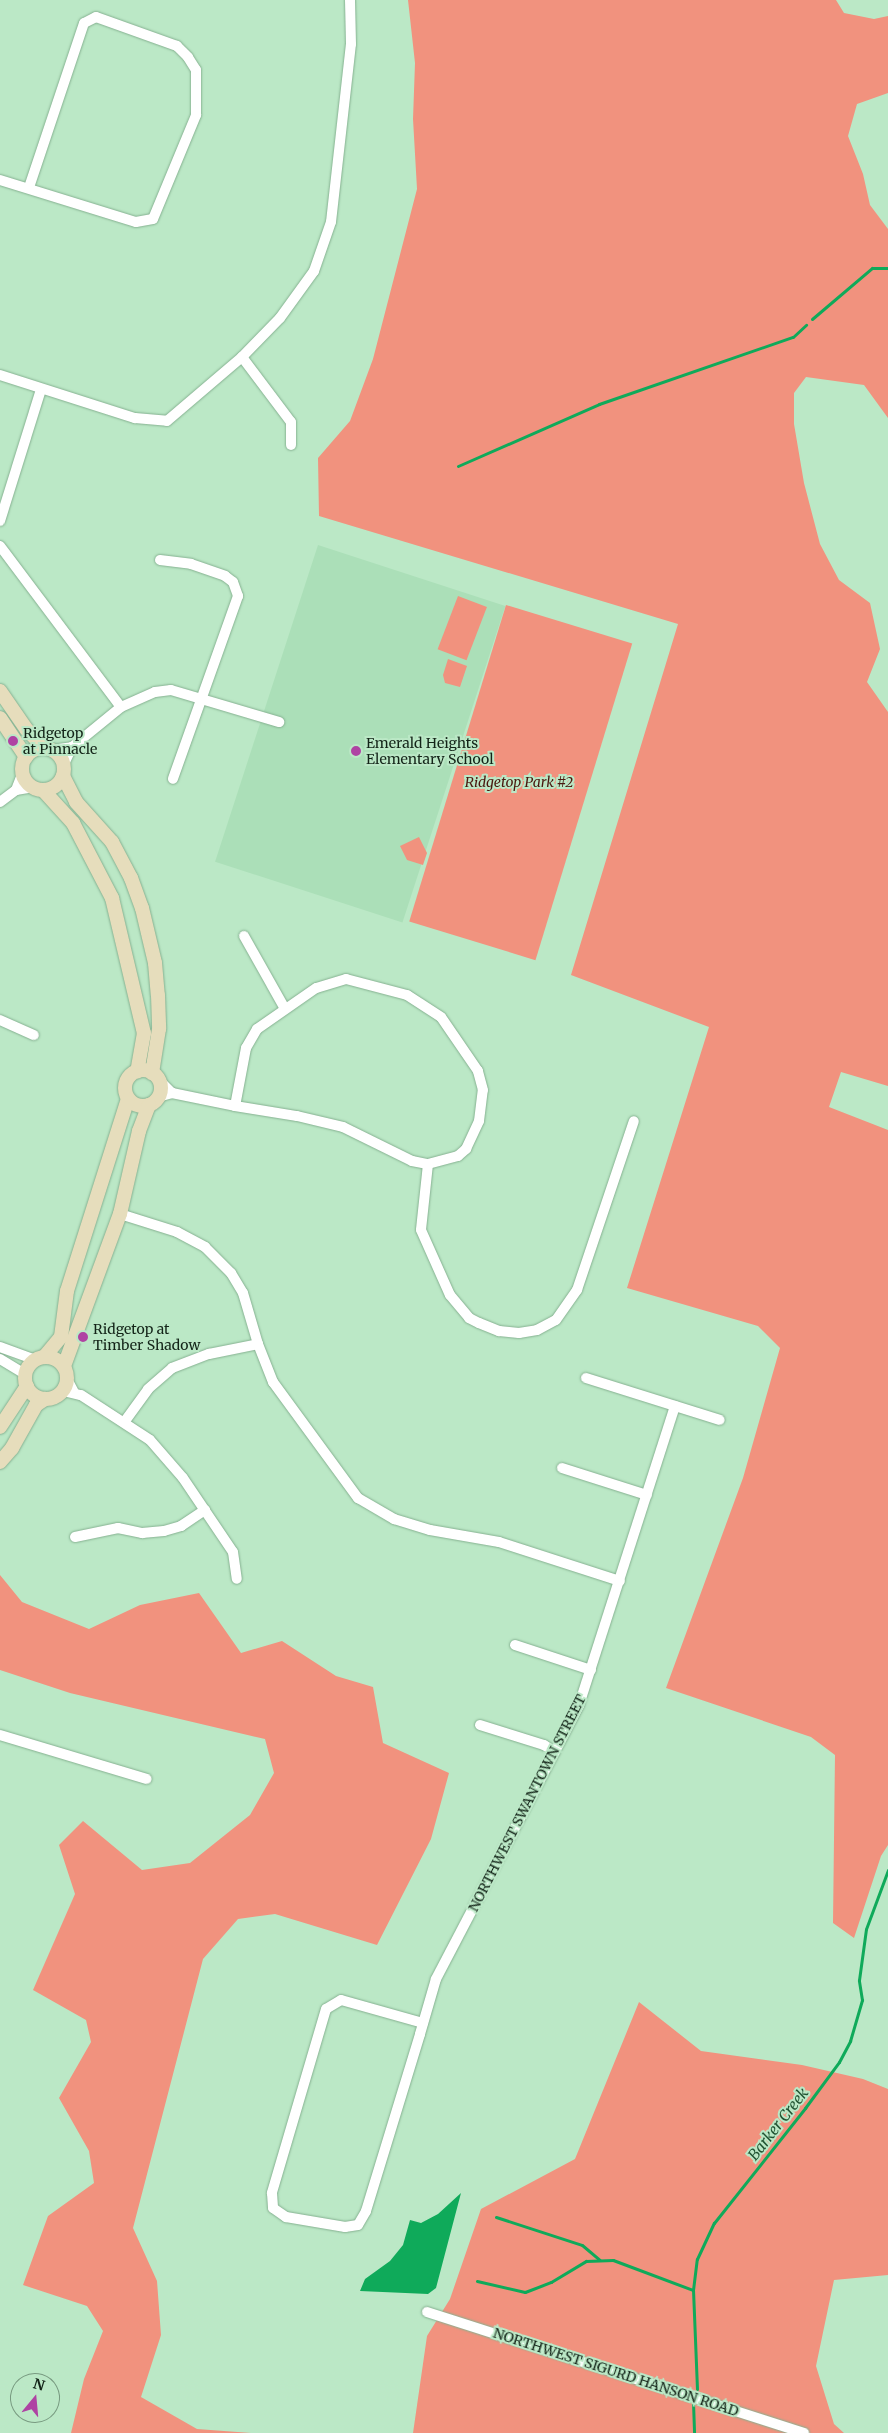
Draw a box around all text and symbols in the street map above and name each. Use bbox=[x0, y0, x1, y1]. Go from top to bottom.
place label: Ridgetop at Pinnacle bbox=[23, 725, 97, 758]
marker: Ridgetop at Pinnacle bbox=[7, 735, 19, 747]
place label: Emerald Heights Elementary School bbox=[366, 735, 494, 768]
marker: Emerald Heights Elementary School bbox=[350, 745, 362, 757]
park label: Ridgetop Park #2 bbox=[465, 774, 573, 790]
place label: Ridgetop at Timber Shadow bbox=[93, 1321, 200, 1354]
marker: Ridgetop at Timber Shadow bbox=[77, 1331, 89, 1343]
street label: NORTHWEST SWANTOWN STREET bbox=[465, 1692, 589, 1914]
water label: Barker Creek bbox=[744, 2084, 812, 2164]
street label: NORTHWEST SIGURD HANSON ROAD bbox=[491, 2324, 741, 2420]
north arrow bbox=[10, 2373, 60, 2423]
text: N bbox=[31, 2374, 47, 2395]

